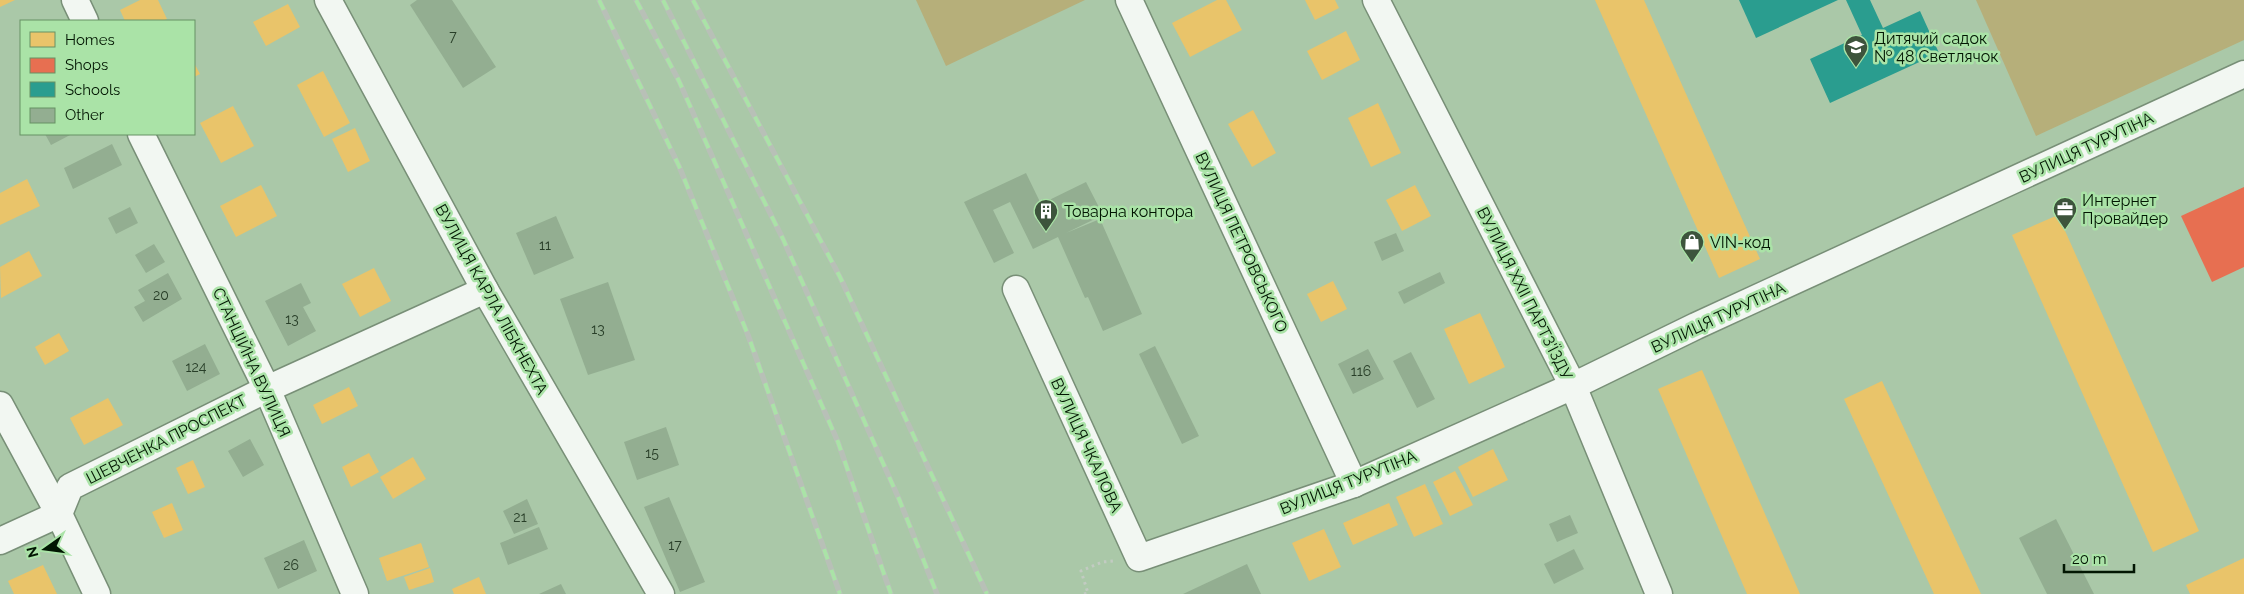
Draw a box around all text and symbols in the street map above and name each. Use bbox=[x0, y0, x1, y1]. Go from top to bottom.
legend bbox=[20, 20, 195, 135]
house number: 7 bbox=[449, 28, 457, 44]
place label: Дитячий садок № 48 Светлячок bbox=[1874, 29, 1999, 66]
text: Homes bbox=[65, 31, 115, 49]
school or university icon: Дитячий садок № 48 Светлячок bbox=[1843, 34, 1869, 68]
text: Shops bbox=[65, 56, 108, 74]
text: Schools bbox=[65, 81, 120, 99]
text: Other bbox=[65, 106, 105, 124]
street label: ВУЛИЦЯ ТУРУТІНА bbox=[2016, 108, 2156, 187]
street label: ВУЛИЦЯ ПЕТРОВСЬКОГО bbox=[1191, 149, 1292, 335]
place label: Интернет Провайдер bbox=[2082, 191, 2168, 228]
office icon: Интернет Провайдер bbox=[2052, 196, 2078, 230]
building icon: Товарна контора bbox=[1033, 198, 1059, 232]
street label: ВУЛИЦЯ КАРЛА ЛІБКНЕХТА bbox=[431, 201, 552, 398]
place label: Товарна контора bbox=[1064, 202, 1193, 221]
street label: ВУЛИЦЯ XXII ПАРТЗ'ЇЗДУ bbox=[1473, 204, 1577, 383]
shop icon: VIN-код bbox=[1679, 229, 1705, 263]
place label: VIN-код bbox=[1710, 233, 1771, 252]
house number: 11 bbox=[539, 237, 551, 253]
street label: ВУЛИЦЯ ТУРУТІНА bbox=[1648, 278, 1788, 357]
street label: СТАНЦІЙНА ВУЛИЦЯ bbox=[209, 285, 295, 440]
house number: 20 bbox=[153, 287, 169, 303]
house number: 13 bbox=[285, 311, 299, 327]
house number: 13 bbox=[591, 321, 605, 337]
house number: 124 bbox=[186, 359, 207, 375]
house number: 116 bbox=[1351, 363, 1371, 379]
street label: ВУЛИЦЯ ЧКАЛОВА bbox=[1047, 375, 1126, 516]
street label: ШЕВЧЕНКА ПРОСПЕКТ bbox=[83, 391, 250, 488]
house number: 15 bbox=[645, 445, 659, 461]
street label: ВУЛИЦЯ ТУРУТІНА bbox=[1277, 446, 1419, 519]
house number: 21 bbox=[513, 509, 527, 525]
north arrow bbox=[20, 524, 70, 574]
house number: 17 bbox=[668, 537, 682, 553]
scale bar bbox=[2064, 542, 2134, 574]
text: N bbox=[23, 545, 41, 559]
text: 20 m bbox=[2072, 550, 2107, 568]
house number: 26 bbox=[283, 557, 299, 573]

